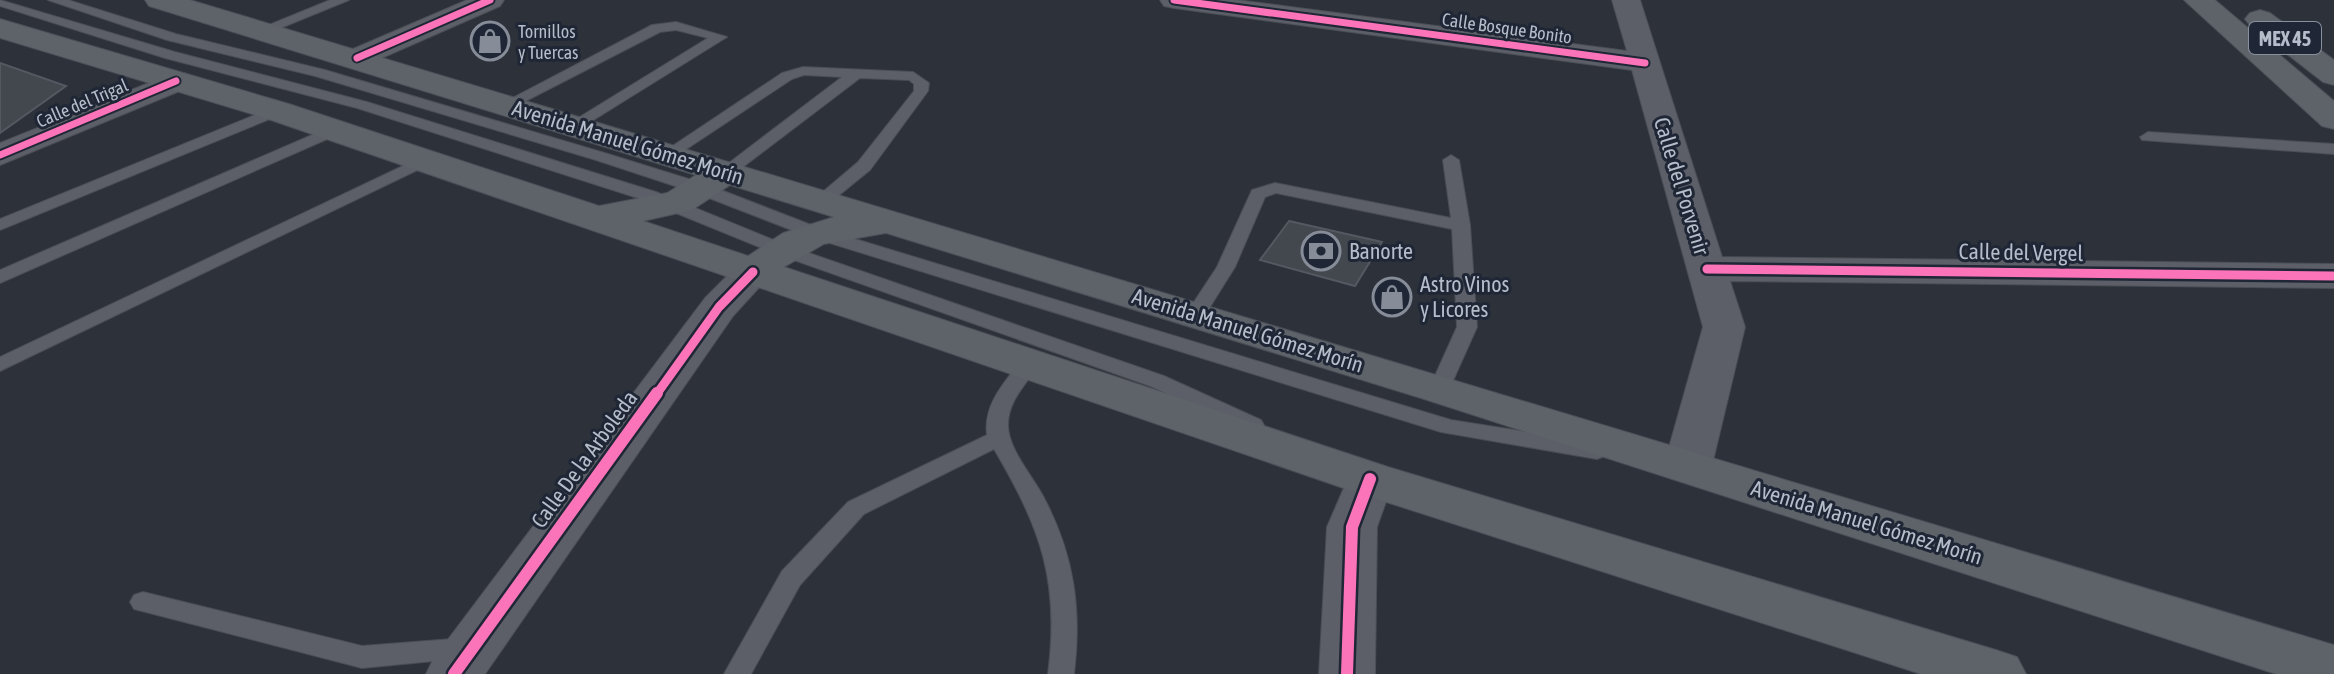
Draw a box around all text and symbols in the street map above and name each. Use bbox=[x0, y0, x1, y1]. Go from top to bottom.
street label: Calle Bosque Bonito bbox=[1441, 8, 1573, 48]
shop icon: Tornillos y Tuercas bbox=[469, 20, 511, 62]
place label: Tornillos y Tuercas bbox=[518, 21, 578, 63]
road number: MEX 45 bbox=[2249, 22, 2321, 54]
street label: Calle del Trigal bbox=[33, 74, 131, 132]
street label: Avenida Manuel Gómez Morín bbox=[509, 94, 747, 190]
street label: Calle del Porvenir bbox=[1649, 114, 1715, 258]
bank icon: Banorte bbox=[1300, 230, 1342, 272]
place label: Banorte bbox=[1349, 238, 1413, 264]
street label: Calle del Vergel bbox=[1958, 238, 2084, 266]
place label: Astro Vinos y Licores bbox=[1420, 271, 1510, 322]
shop icon: Astro Vinos y Licores bbox=[1371, 276, 1413, 318]
street label: Avenida Manuel Gómez Morín bbox=[1129, 282, 1367, 378]
street label: Calle De la Arboleda bbox=[526, 385, 642, 533]
street label: Avenida Manuel Gómez Morín bbox=[1748, 474, 1986, 570]

